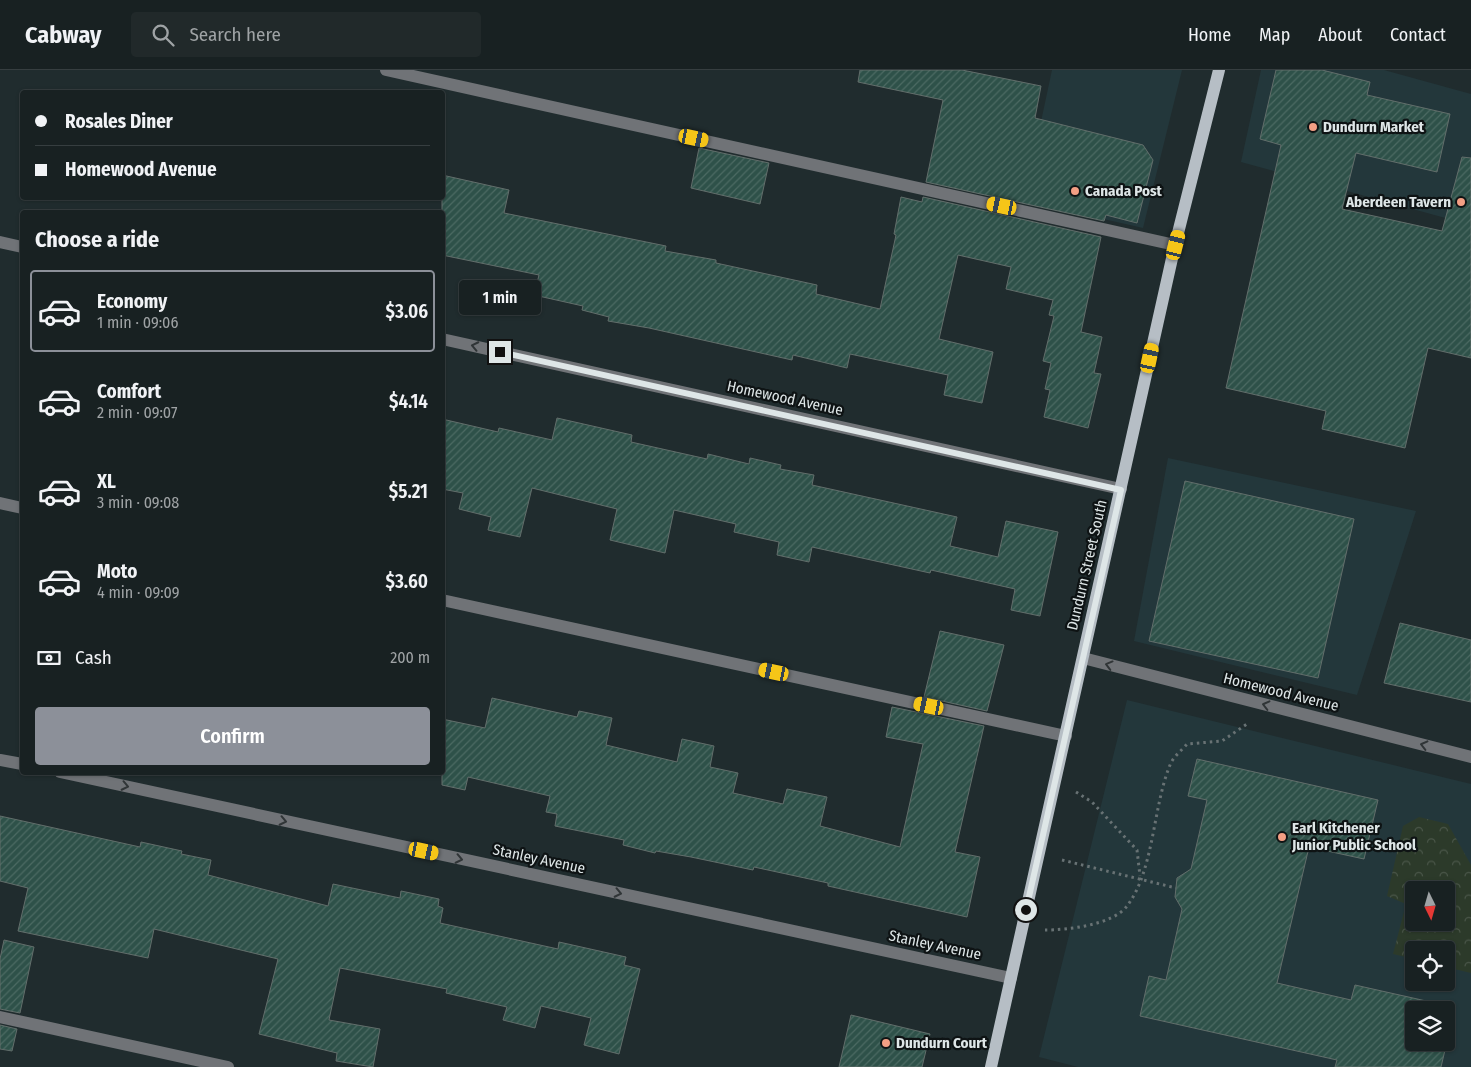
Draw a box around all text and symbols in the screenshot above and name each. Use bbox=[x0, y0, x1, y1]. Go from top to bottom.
search box bbox=[131, 12, 481, 57]
text: Cabway bbox=[25, 21, 101, 49]
icon: search bbox=[149, 21, 177, 49]
text: Search here bbox=[189, 23, 281, 46]
text: Home bbox=[1188, 24, 1231, 46]
text: Map bbox=[1259, 24, 1290, 46]
text: About bbox=[1318, 24, 1362, 46]
text: Contact bbox=[1390, 24, 1446, 46]
text: Rosales Diner bbox=[65, 110, 173, 133]
place label: Dundurn Market bbox=[1323, 118, 1425, 136]
marker: Dundurn Market bbox=[1307, 121, 1319, 133]
car bbox=[677, 128, 710, 148]
text: Homewood Avenue bbox=[65, 158, 217, 181]
place label: Canada Post bbox=[1085, 182, 1163, 200]
marker: Canada Post bbox=[1069, 185, 1081, 197]
place label: Aberdeen Tavern bbox=[1345, 193, 1451, 211]
car bbox=[985, 196, 1018, 216]
marker: Aberdeen Tavern bbox=[1455, 196, 1467, 208]
text: Choose a ride bbox=[35, 226, 159, 253]
car bbox=[1165, 229, 1186, 261]
callout: 1 min bbox=[459, 280, 541, 314]
text: 1 min bbox=[483, 288, 517, 307]
icon: car bbox=[37, 289, 82, 334]
text: Economy bbox=[97, 290, 167, 313]
text: $3.06 bbox=[386, 300, 428, 323]
text: 1 min · 09:06 bbox=[97, 313, 178, 332]
route end bbox=[489, 341, 511, 363]
one-way arrow bbox=[471, 342, 480, 352]
car bbox=[1139, 342, 1160, 374]
street label: Homewood Avenue bbox=[725, 377, 845, 419]
icon: car bbox=[37, 379, 82, 424]
text: Comfort bbox=[97, 380, 161, 403]
text: $4.14 bbox=[389, 390, 428, 413]
text: 2 min · 09:07 bbox=[97, 403, 177, 422]
icon: car bbox=[37, 469, 82, 514]
text: XL bbox=[97, 470, 116, 493]
text: $5.21 bbox=[389, 480, 428, 503]
text: 3 min · 09:08 bbox=[97, 493, 179, 512]
street label: Dundurn Street South bbox=[1063, 498, 1111, 632]
icon: car bbox=[37, 559, 82, 604]
text: Moto bbox=[97, 560, 137, 583]
text: $3.60 bbox=[386, 570, 428, 593]
text: 4 min · 09:09 bbox=[97, 583, 180, 602]
icon: cash bbox=[35, 644, 63, 672]
text: Cash bbox=[75, 646, 112, 669]
text: 200 m bbox=[390, 648, 430, 667]
one-way arrow bbox=[1104, 660, 1113, 671]
car bbox=[757, 662, 790, 682]
street label: Homewood Avenue bbox=[1221, 669, 1341, 715]
car bbox=[912, 696, 945, 716]
one-way arrow bbox=[1262, 700, 1271, 711]
button: Confirm bbox=[35, 707, 430, 765]
one-way arrow bbox=[1419, 740, 1428, 751]
one-way arrow bbox=[120, 781, 129, 791]
one-way arrow bbox=[279, 815, 288, 826]
place label: Earl Kitchener Junior Public School bbox=[1291, 819, 1417, 854]
marker: Earl Kitchener Junior Public School bbox=[1276, 831, 1288, 843]
street label: Stanley Avenue bbox=[491, 840, 587, 878]
car bbox=[407, 841, 440, 861]
one-way arrow bbox=[455, 853, 464, 864]
north arrow bbox=[1405, 881, 1455, 931]
map controls bbox=[1405, 881, 1455, 1051]
one-way arrow bbox=[614, 887, 623, 898]
route start bbox=[1015, 899, 1037, 921]
street label: Stanley Avenue bbox=[887, 926, 983, 964]
button: locate bbox=[1405, 941, 1455, 991]
button: layers bbox=[1405, 1001, 1455, 1051]
place label: Dundurn Court bbox=[896, 1034, 988, 1052]
marker: Dundurn Court bbox=[880, 1037, 892, 1049]

